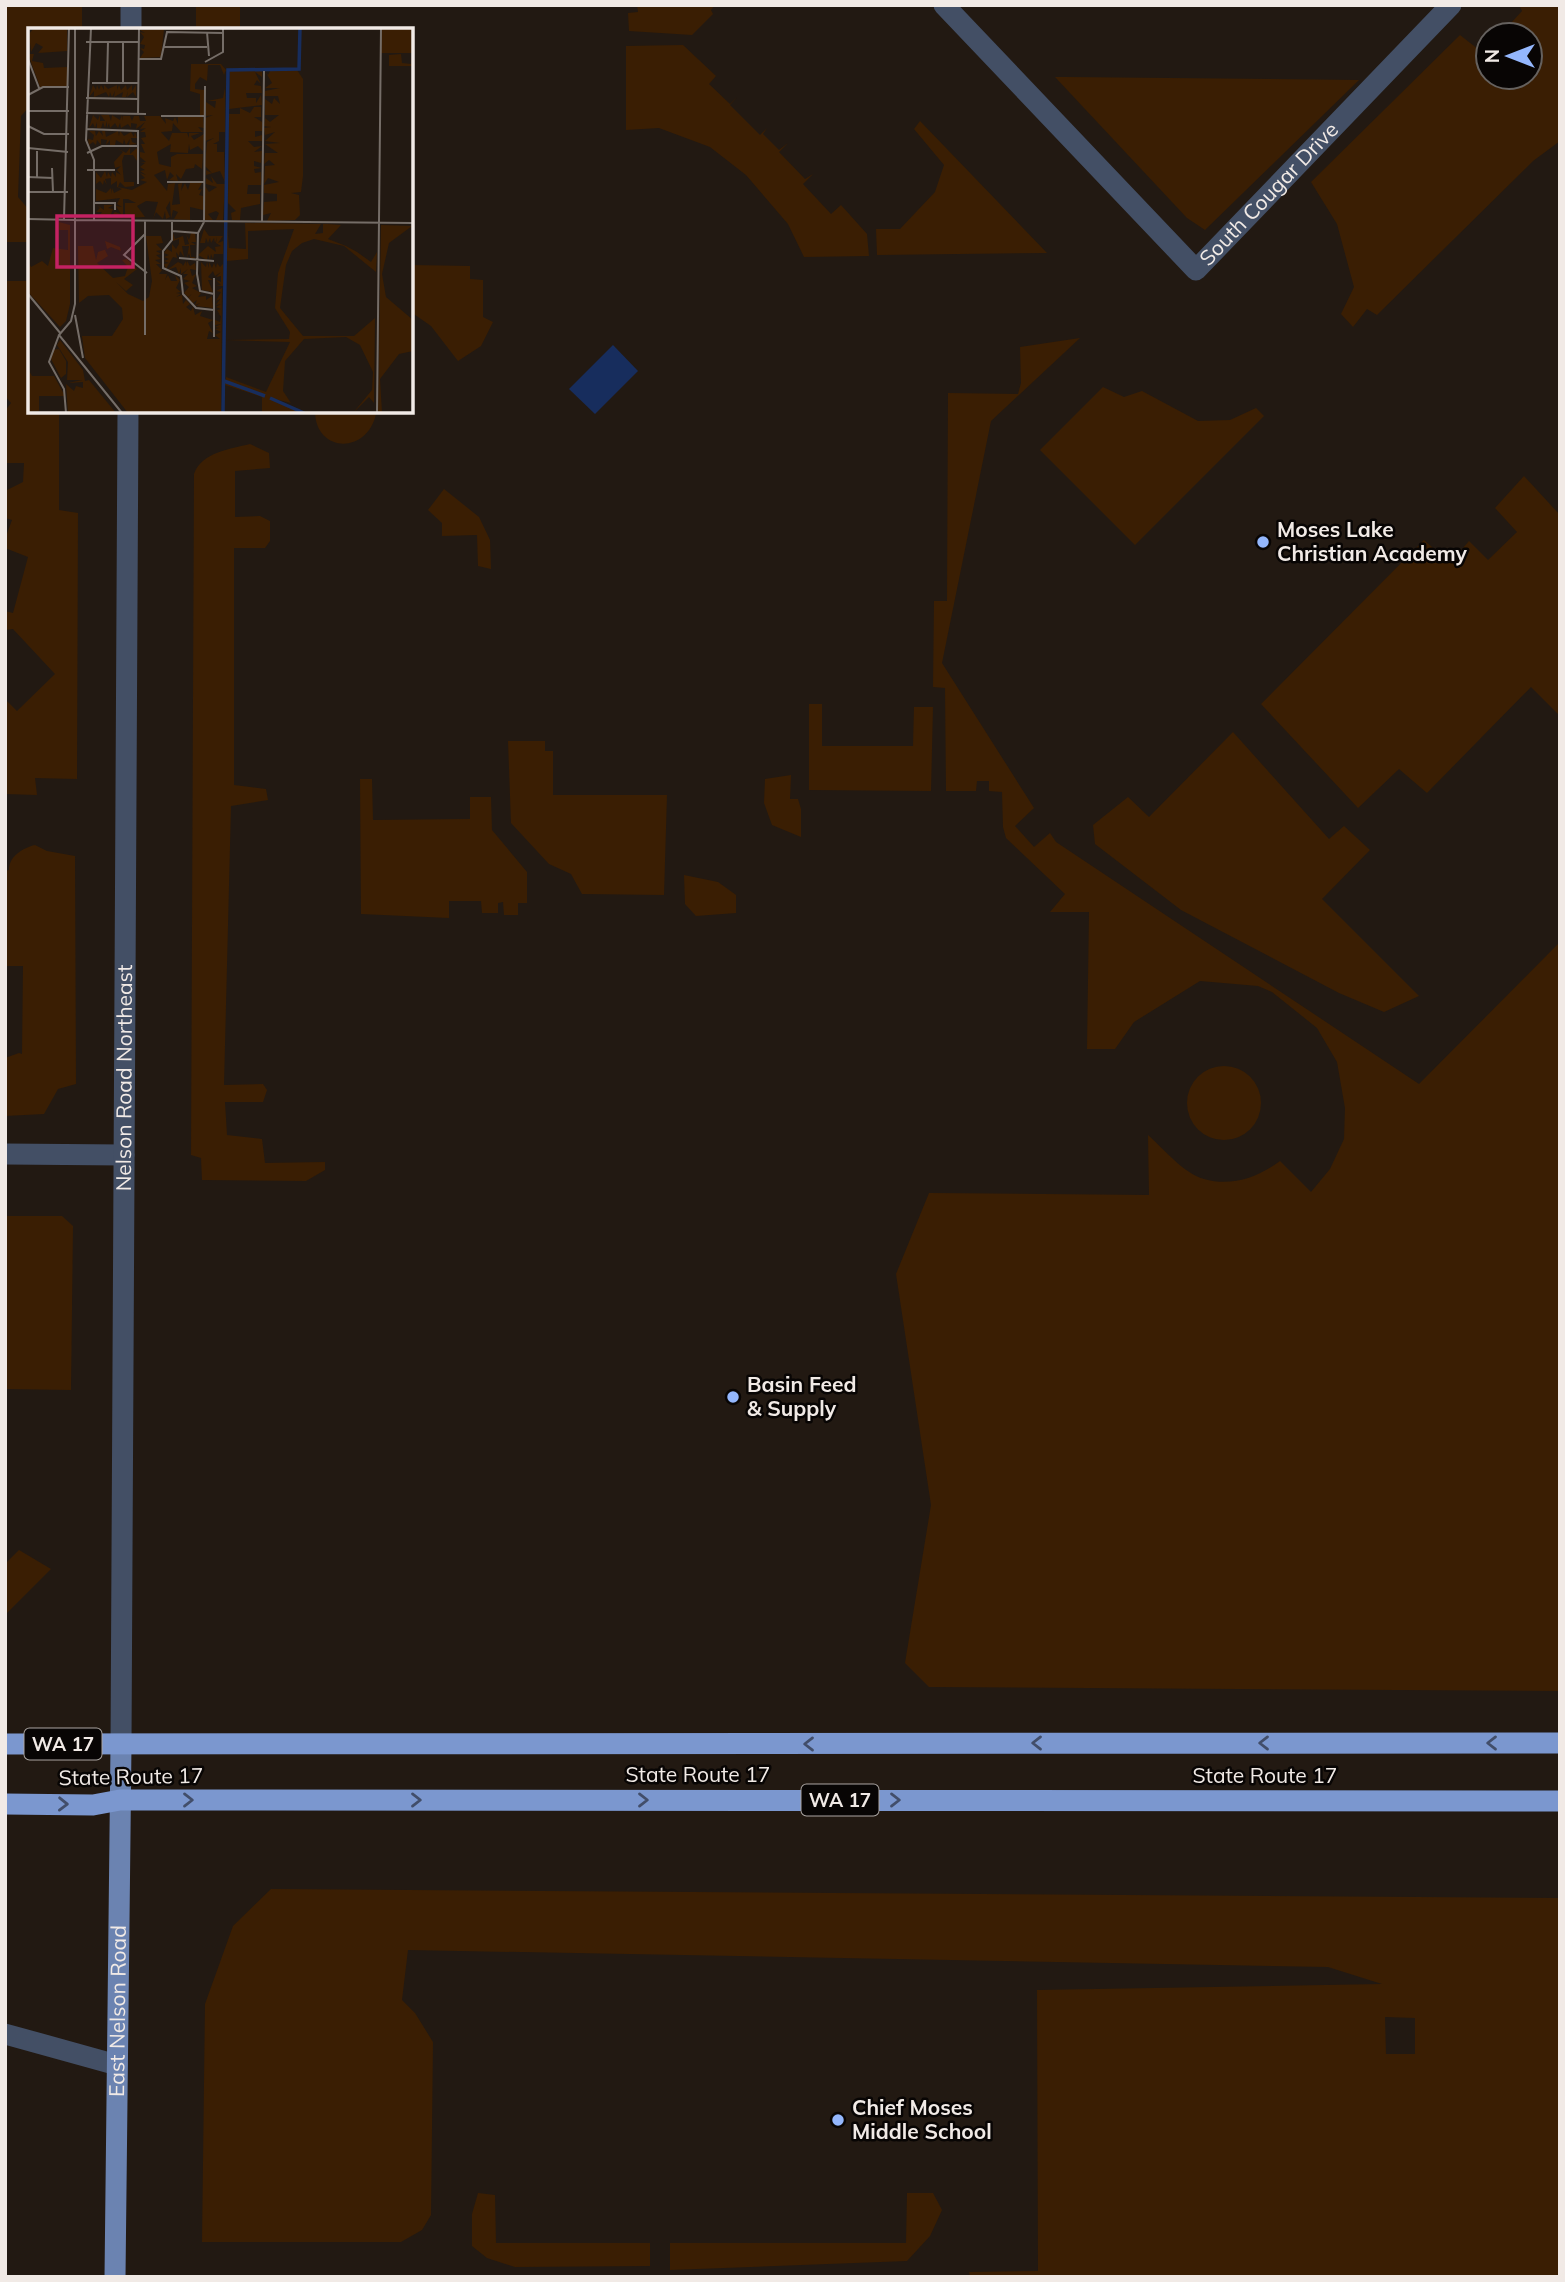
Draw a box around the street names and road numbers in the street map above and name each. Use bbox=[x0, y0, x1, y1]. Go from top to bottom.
street label: South Cougar Drive bbox=[1193, 116, 1343, 271]
street label: Nelson Road Northeast bbox=[110, 965, 137, 1191]
road number: WA 17 bbox=[24, 1728, 102, 1760]
street label: State Route 17 bbox=[626, 1761, 770, 1787]
street label: State Route 17 bbox=[58, 1762, 204, 1790]
street label: State Route 17 bbox=[1193, 1762, 1337, 1788]
road number: WA 17 bbox=[802, 1784, 878, 1816]
street label: East Nelson Road bbox=[103, 1925, 131, 2097]

